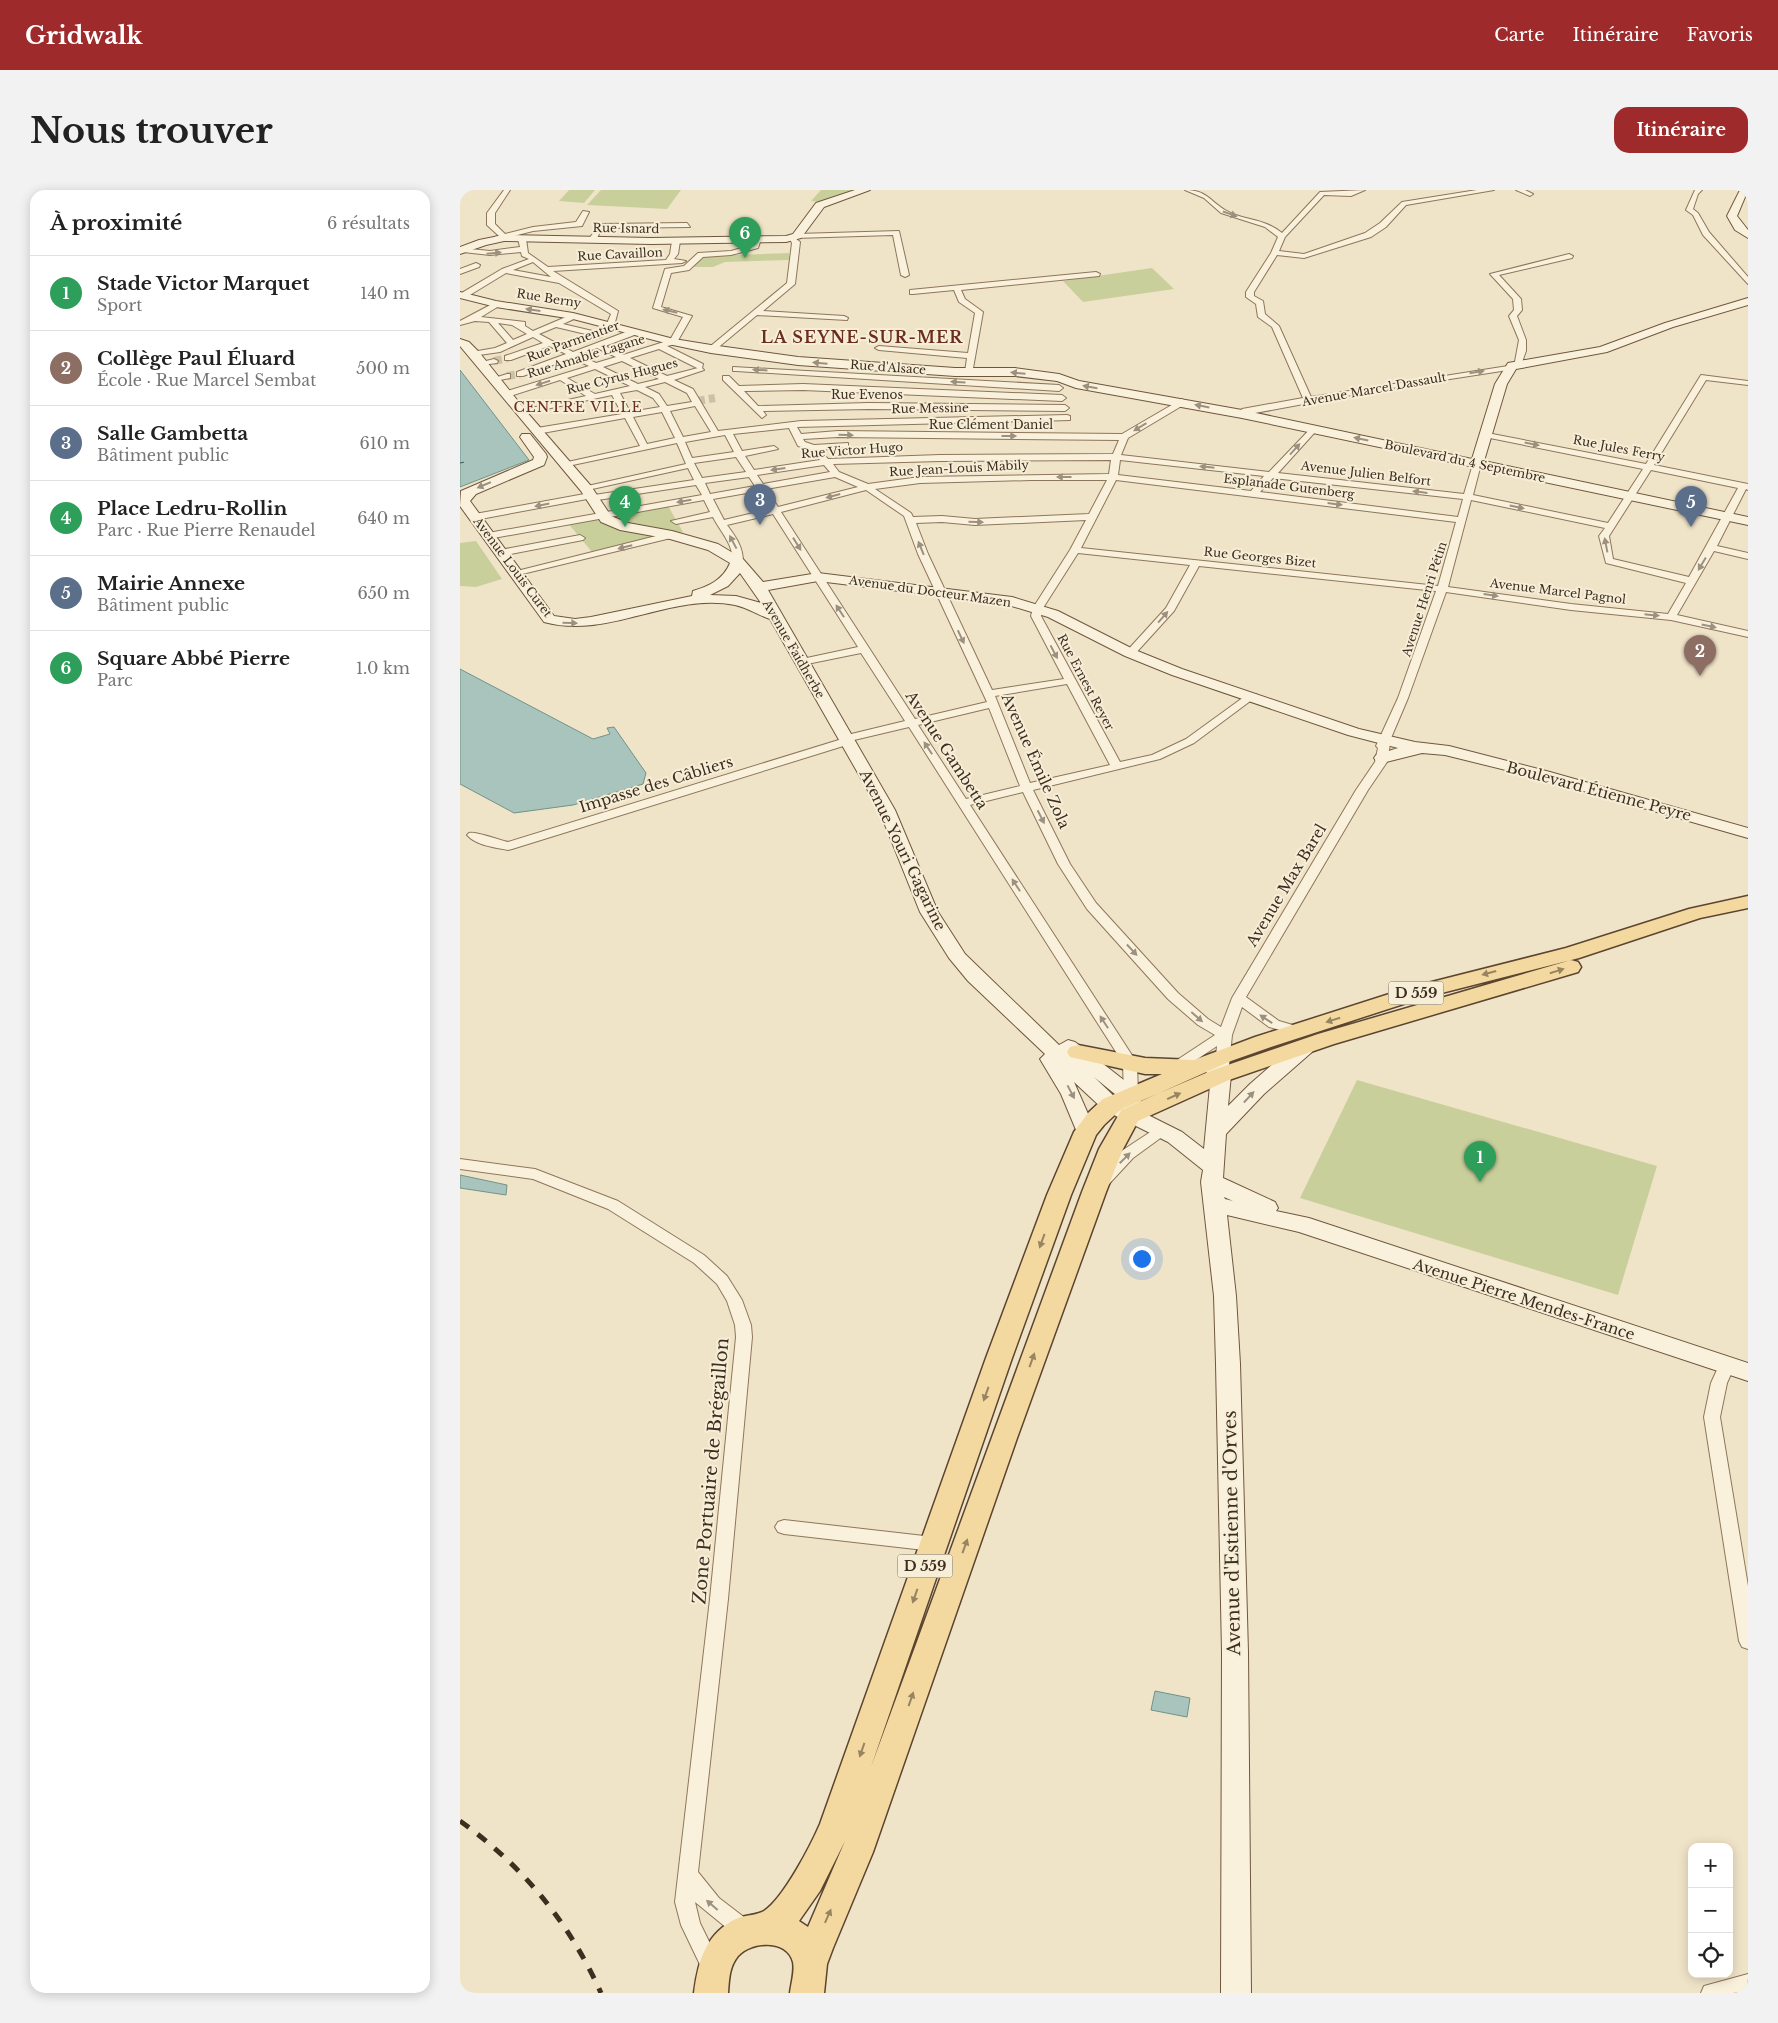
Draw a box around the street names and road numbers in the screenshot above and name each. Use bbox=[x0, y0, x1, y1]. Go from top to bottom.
street label: Rue Isnard bbox=[592, 220, 660, 236]
street label: Rue Cavaillon bbox=[577, 244, 663, 264]
street label: Rue Berny bbox=[516, 285, 583, 311]
street label: Rue Parmentier bbox=[525, 317, 622, 365]
street label: Rue Amable Lagane bbox=[525, 331, 647, 381]
street label: Rue Cyrus Hugues bbox=[565, 355, 679, 397]
street label: Rue d'Alsace bbox=[849, 357, 927, 377]
street label: Avenue Marcel Dassault bbox=[1300, 369, 1448, 409]
street label: Rue Evenos bbox=[831, 387, 903, 402]
street label: Rue Messine bbox=[891, 400, 969, 416]
street label: Rue Clément Daniel bbox=[929, 417, 1053, 432]
street label: Rue Jules Ferry bbox=[1572, 432, 1667, 464]
street label: Boulevard du 4 Septembre bbox=[1383, 437, 1547, 485]
street label: Rue Victor Hugo bbox=[800, 439, 904, 461]
street label: Rue Jean-Louis Mabily bbox=[889, 457, 1030, 479]
street label: Avenue Julien Belfort bbox=[1299, 457, 1432, 488]
street label: Esplanade Gutenberg bbox=[1223, 471, 1356, 502]
street label: Avenue Louis Curet bbox=[470, 513, 556, 620]
street label: Avenue Henri Pétin bbox=[1398, 540, 1450, 659]
street label: Rue Georges Bizet bbox=[1203, 544, 1317, 570]
street label: Avenue du Docteur Mazen bbox=[847, 572, 1012, 610]
street label: Avenue Marcel Pagnol bbox=[1488, 575, 1627, 607]
street label: Avenue Faidherbe bbox=[759, 596, 828, 701]
street label: Rue Ernest Reyer bbox=[1054, 631, 1118, 733]
street label: Avenue Gambetta bbox=[901, 687, 993, 813]
street label: Avenue Émile Zola bbox=[997, 690, 1075, 832]
street label: Impasse des Câbliers bbox=[577, 751, 735, 816]
street label: Boulevard Étienne Peyre bbox=[1504, 757, 1694, 825]
street label: Avenue Youri Gagarine bbox=[855, 766, 950, 934]
street label: Avenue Max Barel bbox=[1241, 820, 1330, 951]
road number: D 559 bbox=[1388, 981, 1444, 1004]
street label: Avenue Pierre Mendes-France bbox=[1410, 1254, 1637, 1344]
street label: Zone Portuaire de Brégaillon bbox=[688, 1337, 734, 1605]
street label: Avenue d'Estienne d'Orves bbox=[1219, 1410, 1245, 1657]
road number: D 559 bbox=[898, 1554, 952, 1578]

